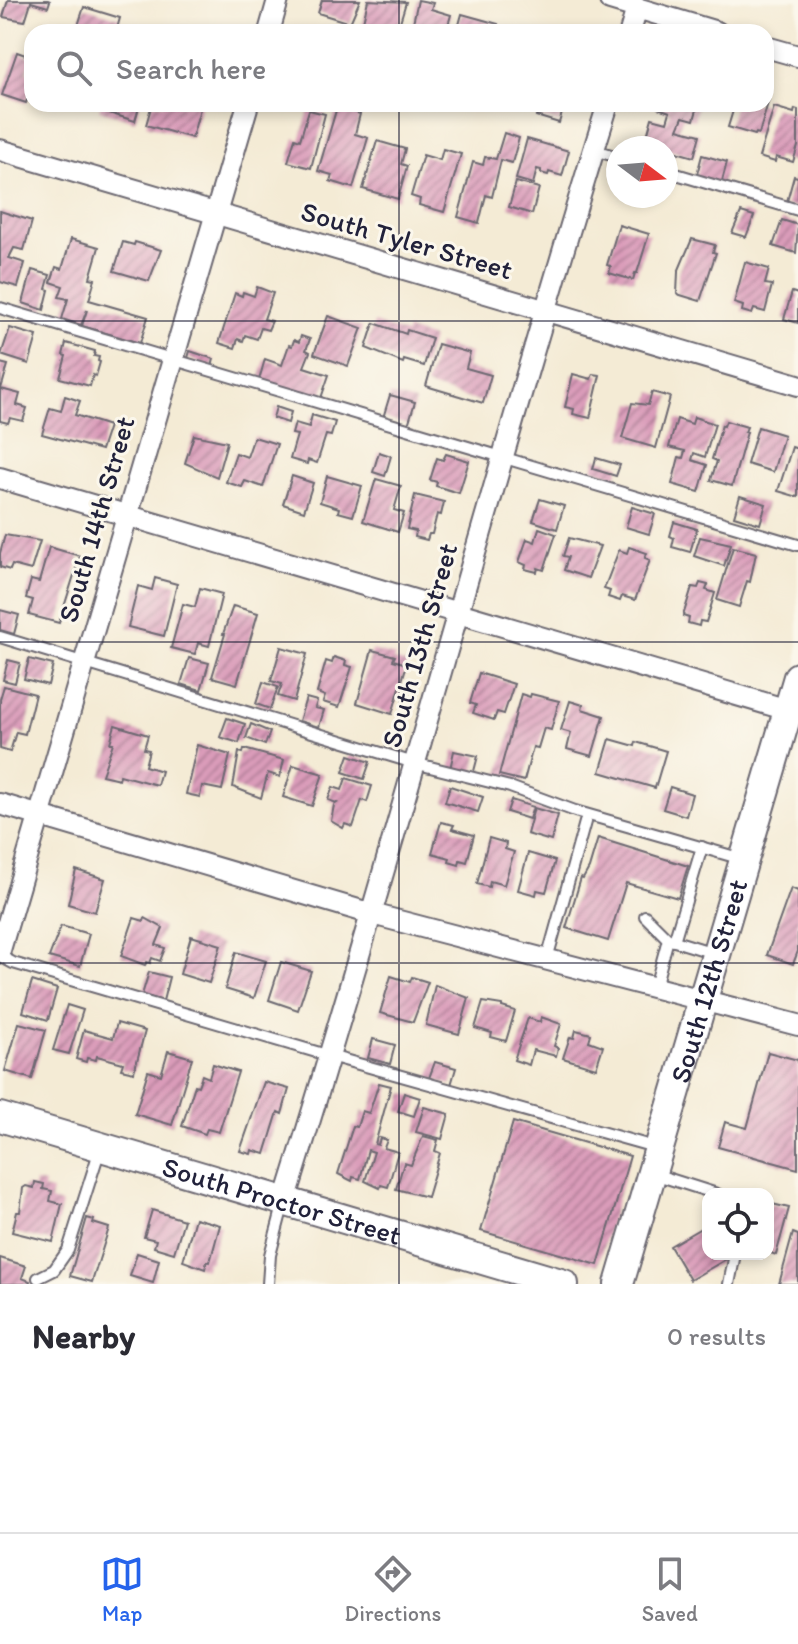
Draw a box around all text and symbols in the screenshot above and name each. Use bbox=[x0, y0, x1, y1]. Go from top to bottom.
search box bbox=[24, 24, 774, 112]
icon: search bbox=[52, 46, 96, 90]
text: Search here bbox=[116, 50, 266, 87]
north arrow bbox=[606, 136, 678, 208]
street label: South Tyler Street bbox=[297, 194, 517, 286]
street label: South 14th Street bbox=[50, 412, 142, 626]
street label: South 13th Street bbox=[374, 539, 464, 751]
street label: South 12th Street bbox=[662, 875, 754, 1087]
street label: South Proctor Street bbox=[158, 1149, 405, 1252]
map controls bbox=[702, 1188, 774, 1260]
button: locate bbox=[702, 1188, 774, 1260]
text: Nearby bbox=[32, 1316, 135, 1357]
text: 0 results bbox=[667, 1320, 766, 1352]
tab: Map bbox=[100, 1552, 144, 1627]
tab: Directions bbox=[345, 1552, 441, 1627]
tab: Saved bbox=[642, 1552, 698, 1627]

